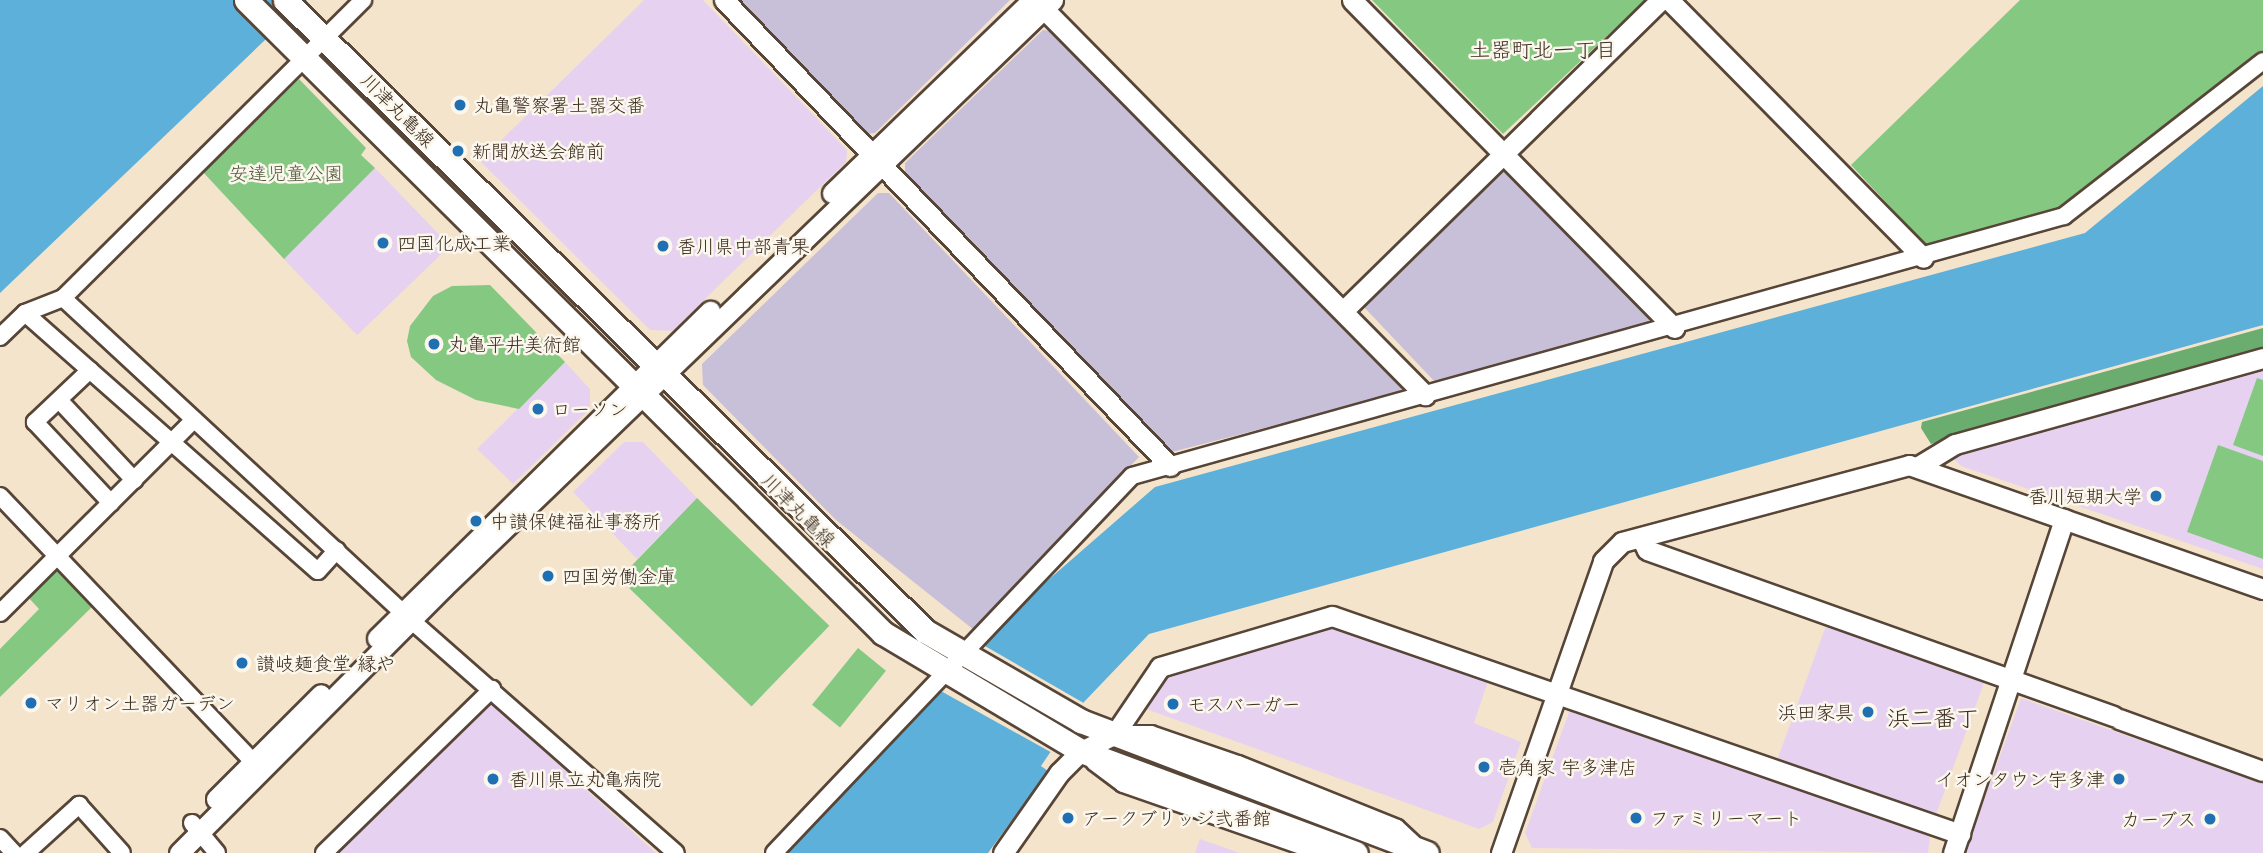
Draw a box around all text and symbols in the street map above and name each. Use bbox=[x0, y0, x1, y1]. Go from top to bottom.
district label: 土器町北一丁目 bbox=[1470, 35, 1616, 61]
street label: 川津丸亀線 bbox=[356, 68, 440, 152]
place label: 丸亀警察署土器交番 bbox=[474, 94, 645, 116]
marker: 丸亀警察署土器交番 bbox=[452, 97, 468, 113]
place label: 新聞放送会館前 bbox=[472, 140, 605, 162]
marker: 新聞放送会館前 bbox=[450, 143, 466, 159]
park label: 安達児童公園 bbox=[229, 162, 343, 184]
place label: 四国化成工業 bbox=[397, 232, 511, 254]
marker: 四国化成工業 bbox=[375, 235, 391, 251]
place label: 香川県中部青果 bbox=[677, 235, 810, 257]
marker: 香川県中部青果 bbox=[655, 238, 671, 254]
place label: 丸亀平井美術館 bbox=[448, 333, 581, 355]
marker: 丸亀平井美術館 bbox=[426, 336, 442, 352]
place label: ローソン bbox=[552, 398, 628, 420]
marker: ローソン bbox=[530, 401, 546, 417]
street label: 川津丸亀線 bbox=[757, 468, 841, 552]
place label: 香川短期大学 bbox=[2028, 485, 2142, 507]
marker: 香川短期大学 bbox=[2148, 488, 2164, 504]
place label: 中讃保健福祉事務所 bbox=[490, 510, 661, 532]
marker: 中讃保健福祉事務所 bbox=[468, 513, 484, 529]
place label: 四国労働金庫 bbox=[562, 565, 676, 587]
marker: 四国労働金庫 bbox=[540, 568, 556, 584]
place label: 讃岐麺食堂 縁や bbox=[256, 652, 395, 674]
marker: 讃岐麺食堂 縁や bbox=[234, 655, 250, 671]
place label: マリオン土器ガーデン bbox=[45, 692, 235, 714]
place label: モスバーガー bbox=[1187, 693, 1301, 715]
marker: マリオン土器ガーデン bbox=[23, 695, 39, 711]
marker: モスバーガー bbox=[1165, 696, 1181, 712]
place label: 浜田家具 bbox=[1778, 701, 1854, 723]
district label: 浜二番丁 bbox=[1887, 703, 1979, 731]
marker: 浜田家具 bbox=[1860, 704, 1876, 720]
place label: 壱角家 宇多津店 bbox=[1498, 756, 1637, 778]
marker: 壱角家 宇多津店 bbox=[1476, 759, 1492, 775]
place label: 香川県立丸亀病院 bbox=[509, 768, 661, 790]
place label: イオンタウン宇多津 bbox=[1934, 768, 2105, 790]
marker: 香川県立丸亀病院 bbox=[483, 769, 503, 789]
marker: イオンタウン宇多津 bbox=[2111, 771, 2127, 787]
place label: アークブリッジ弐番館 bbox=[1082, 807, 1271, 829]
place label: ファミリーマート bbox=[1650, 807, 1802, 829]
place label: カーブス bbox=[2120, 808, 2196, 830]
marker: アークブリッジ弐番館 bbox=[1060, 810, 1076, 826]
marker: ファミリーマート bbox=[1628, 810, 1644, 826]
marker: カーブス bbox=[2202, 811, 2218, 827]

